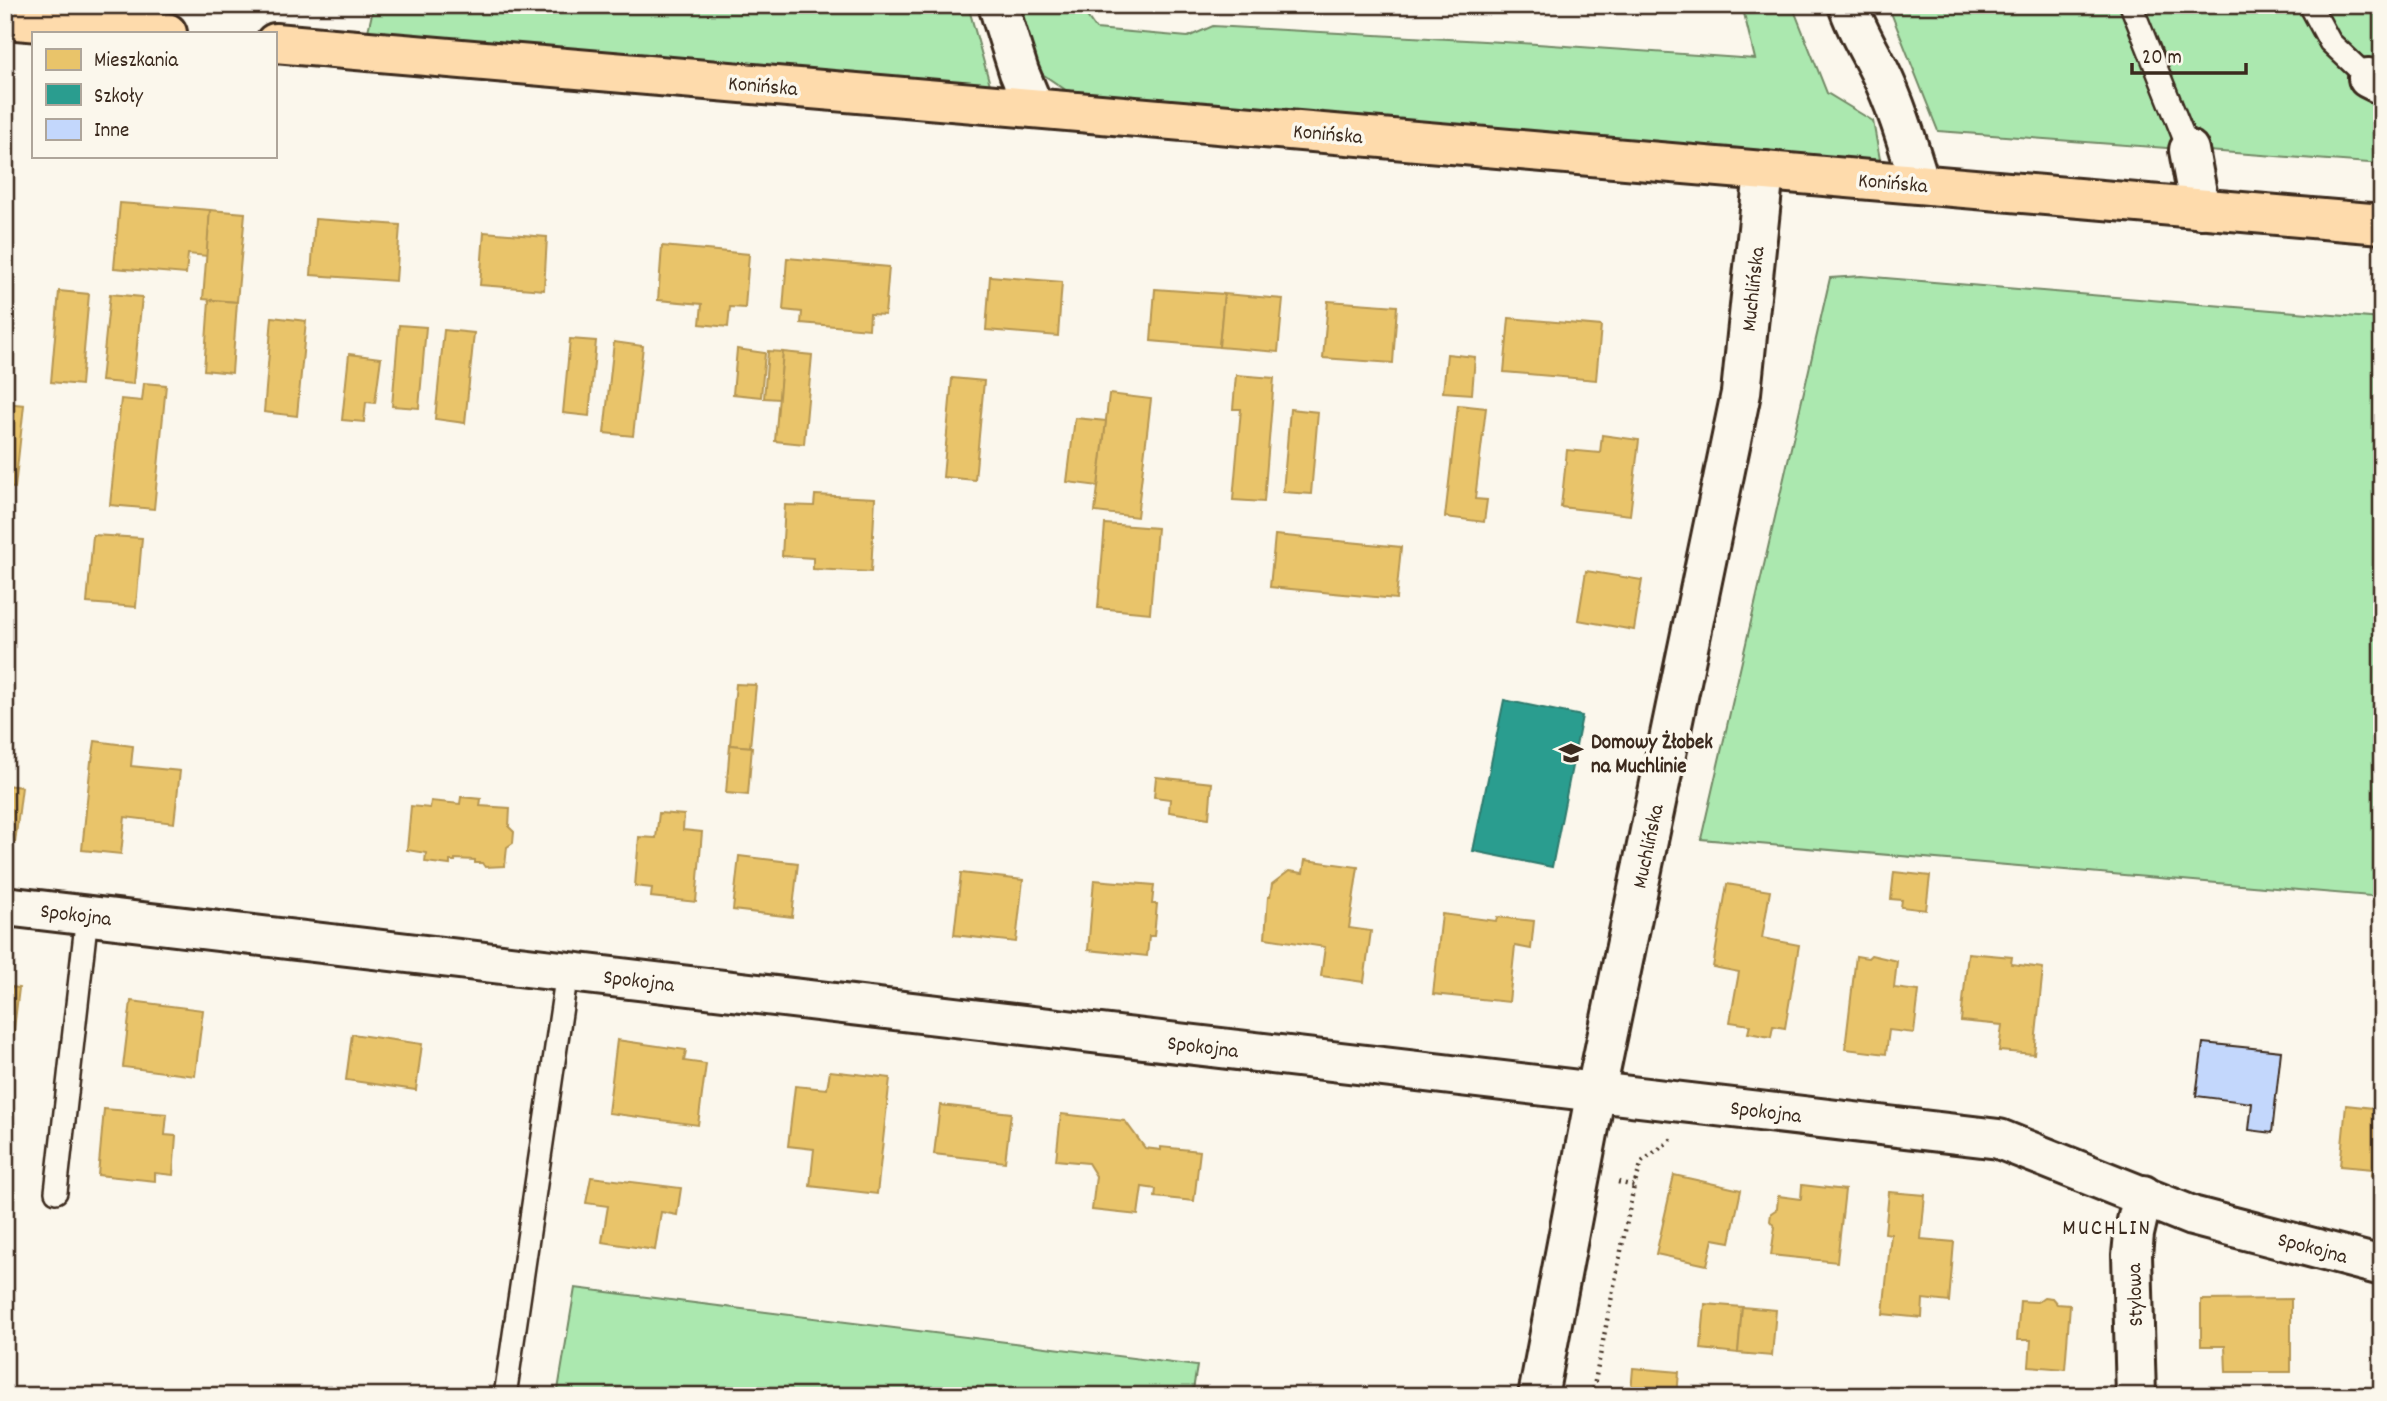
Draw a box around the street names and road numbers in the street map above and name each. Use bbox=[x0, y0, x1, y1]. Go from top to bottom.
street label: Konińska bbox=[727, 70, 800, 106]
street label: Konińska bbox=[1292, 118, 1365, 154]
street label: Konińska bbox=[1857, 167, 1930, 203]
street label: Muchlińska bbox=[1736, 244, 1774, 333]
street label: Muchlińska bbox=[1626, 801, 1674, 891]
street label: Spokojna bbox=[38, 898, 114, 936]
street label: Spokojna bbox=[601, 964, 677, 1002]
street label: Spokojna bbox=[1165, 1030, 1241, 1068]
street label: Spokojna bbox=[1728, 1095, 1804, 1133]
street label: Spokojna bbox=[2274, 1226, 2352, 1274]
street label: Stylowa bbox=[2121, 1262, 2153, 1327]

